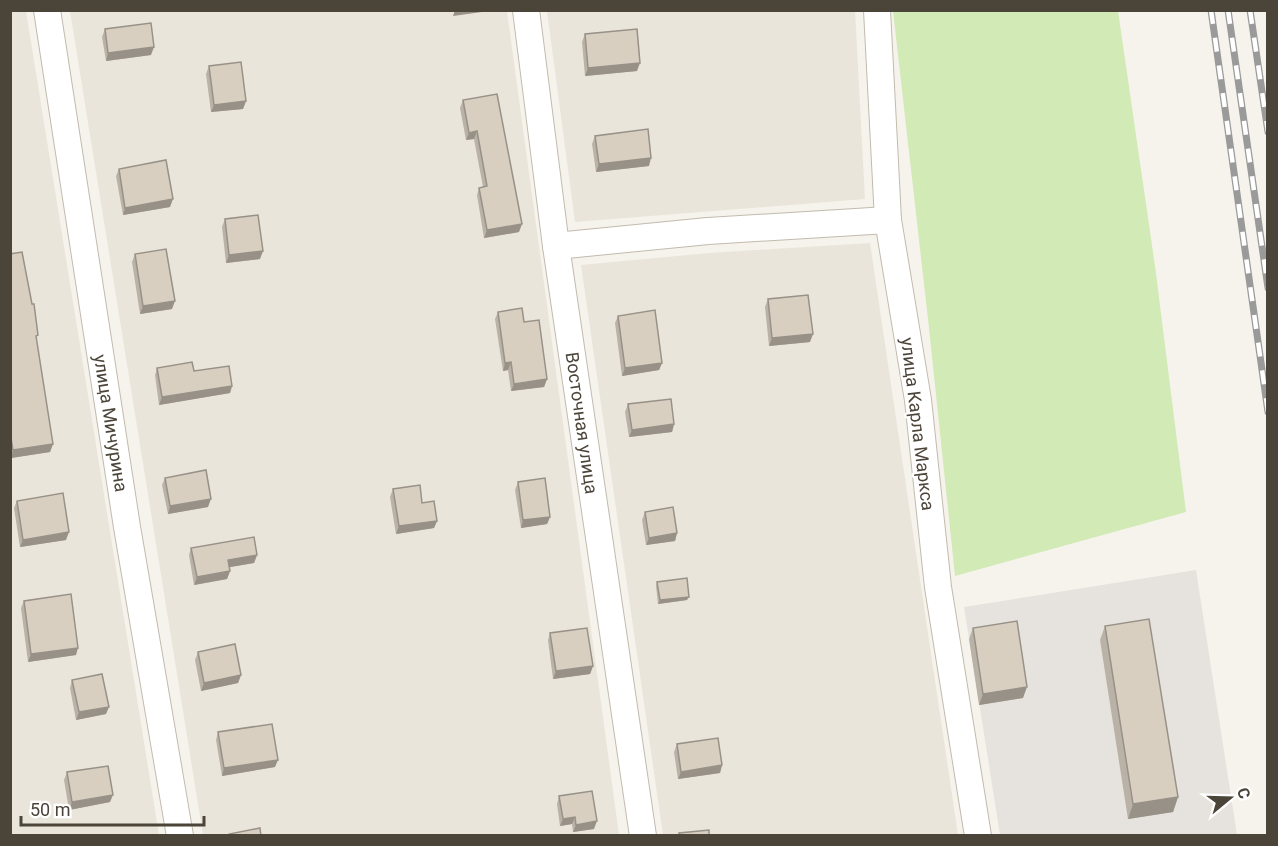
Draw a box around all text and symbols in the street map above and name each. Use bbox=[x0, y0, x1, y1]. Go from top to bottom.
street label: улица Карла Маркса bbox=[897, 336, 939, 512]
street label: Восточная улица bbox=[562, 351, 602, 495]
street label: улица Мичурина bbox=[90, 353, 132, 493]
north arrow bbox=[1200, 768, 1260, 828]
text: С bbox=[1233, 785, 1254, 801]
scale bar bbox=[21, 789, 204, 827]
text: 50 m bbox=[30, 799, 70, 820]

